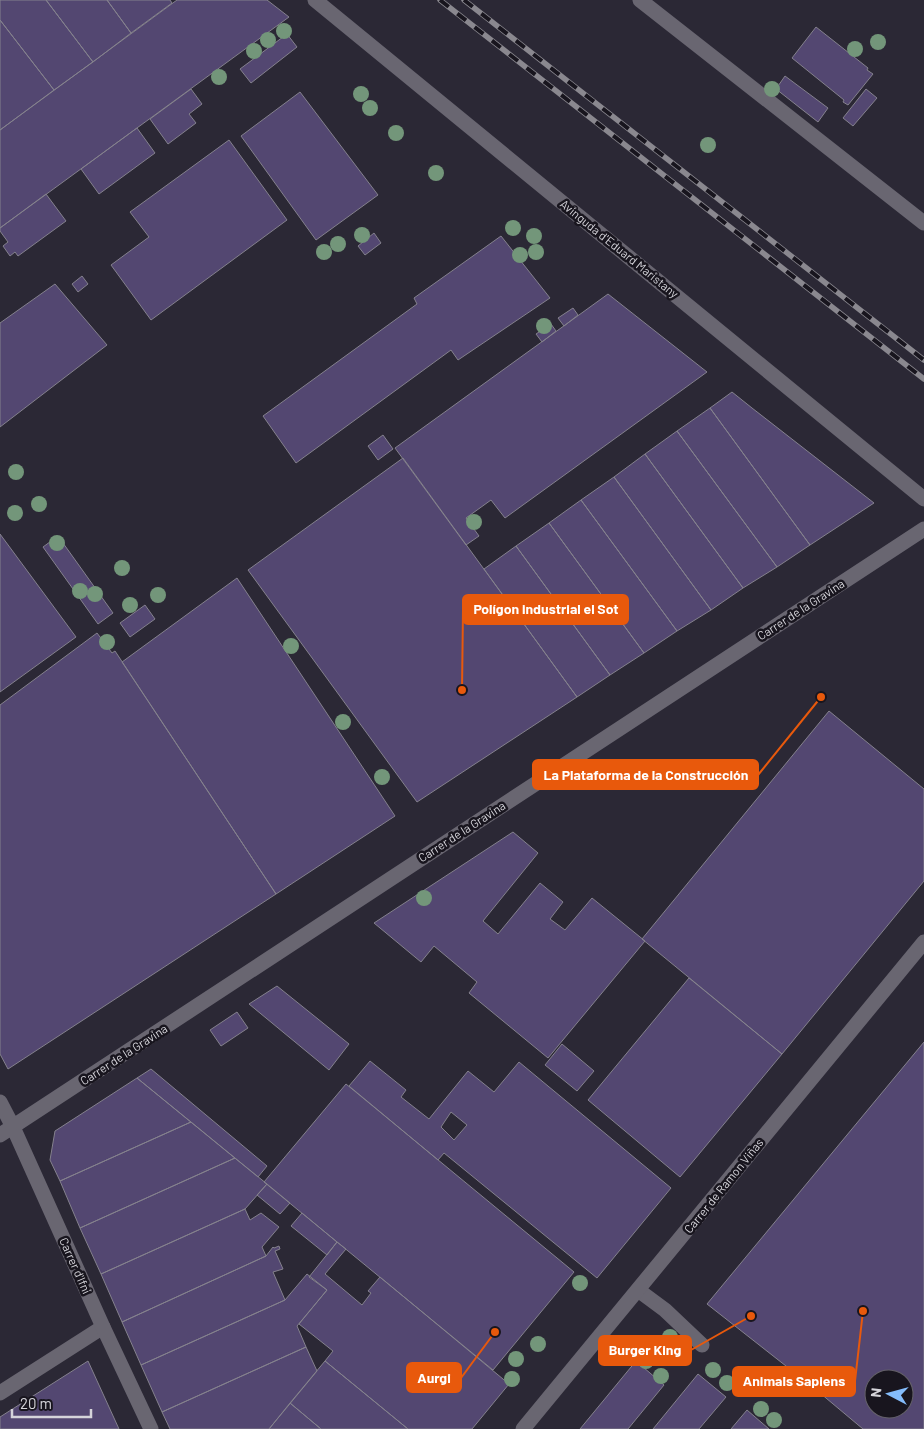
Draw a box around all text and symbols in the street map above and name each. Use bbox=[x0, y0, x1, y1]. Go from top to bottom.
street label: Avinguda d'Eduard Maristany bbox=[558, 196, 682, 301]
street label: Carrer de la Gravina bbox=[754, 576, 847, 643]
callout: Polígon industrial el Sot bbox=[463, 595, 628, 624]
text: Polígon industrial el Sot bbox=[473, 600, 619, 617]
callout: La Plataforma de la Construcción bbox=[533, 760, 758, 789]
text: La Plataforma de la Construcción bbox=[544, 766, 748, 783]
street label: Carrer de la Gravina bbox=[415, 798, 508, 865]
street label: Carrer de la Gravina bbox=[77, 1021, 170, 1088]
street label: Carrer de Ramon Viñas bbox=[681, 1135, 766, 1236]
street label: Carrer d'Ifni bbox=[57, 1235, 95, 1296]
callout: Burger King bbox=[599, 1336, 691, 1365]
text: Burger King bbox=[609, 1341, 682, 1358]
callout: Aurgi bbox=[407, 1363, 461, 1392]
callout: Animals Sapiens bbox=[733, 1367, 855, 1396]
text: Aurgi bbox=[417, 1369, 451, 1386]
north arrow bbox=[864, 1369, 914, 1419]
text: Animals Sapiens bbox=[743, 1372, 845, 1389]
scale bar bbox=[12, 1386, 91, 1418]
text: N bbox=[867, 1387, 885, 1398]
text: 20 m bbox=[20, 1394, 52, 1412]

